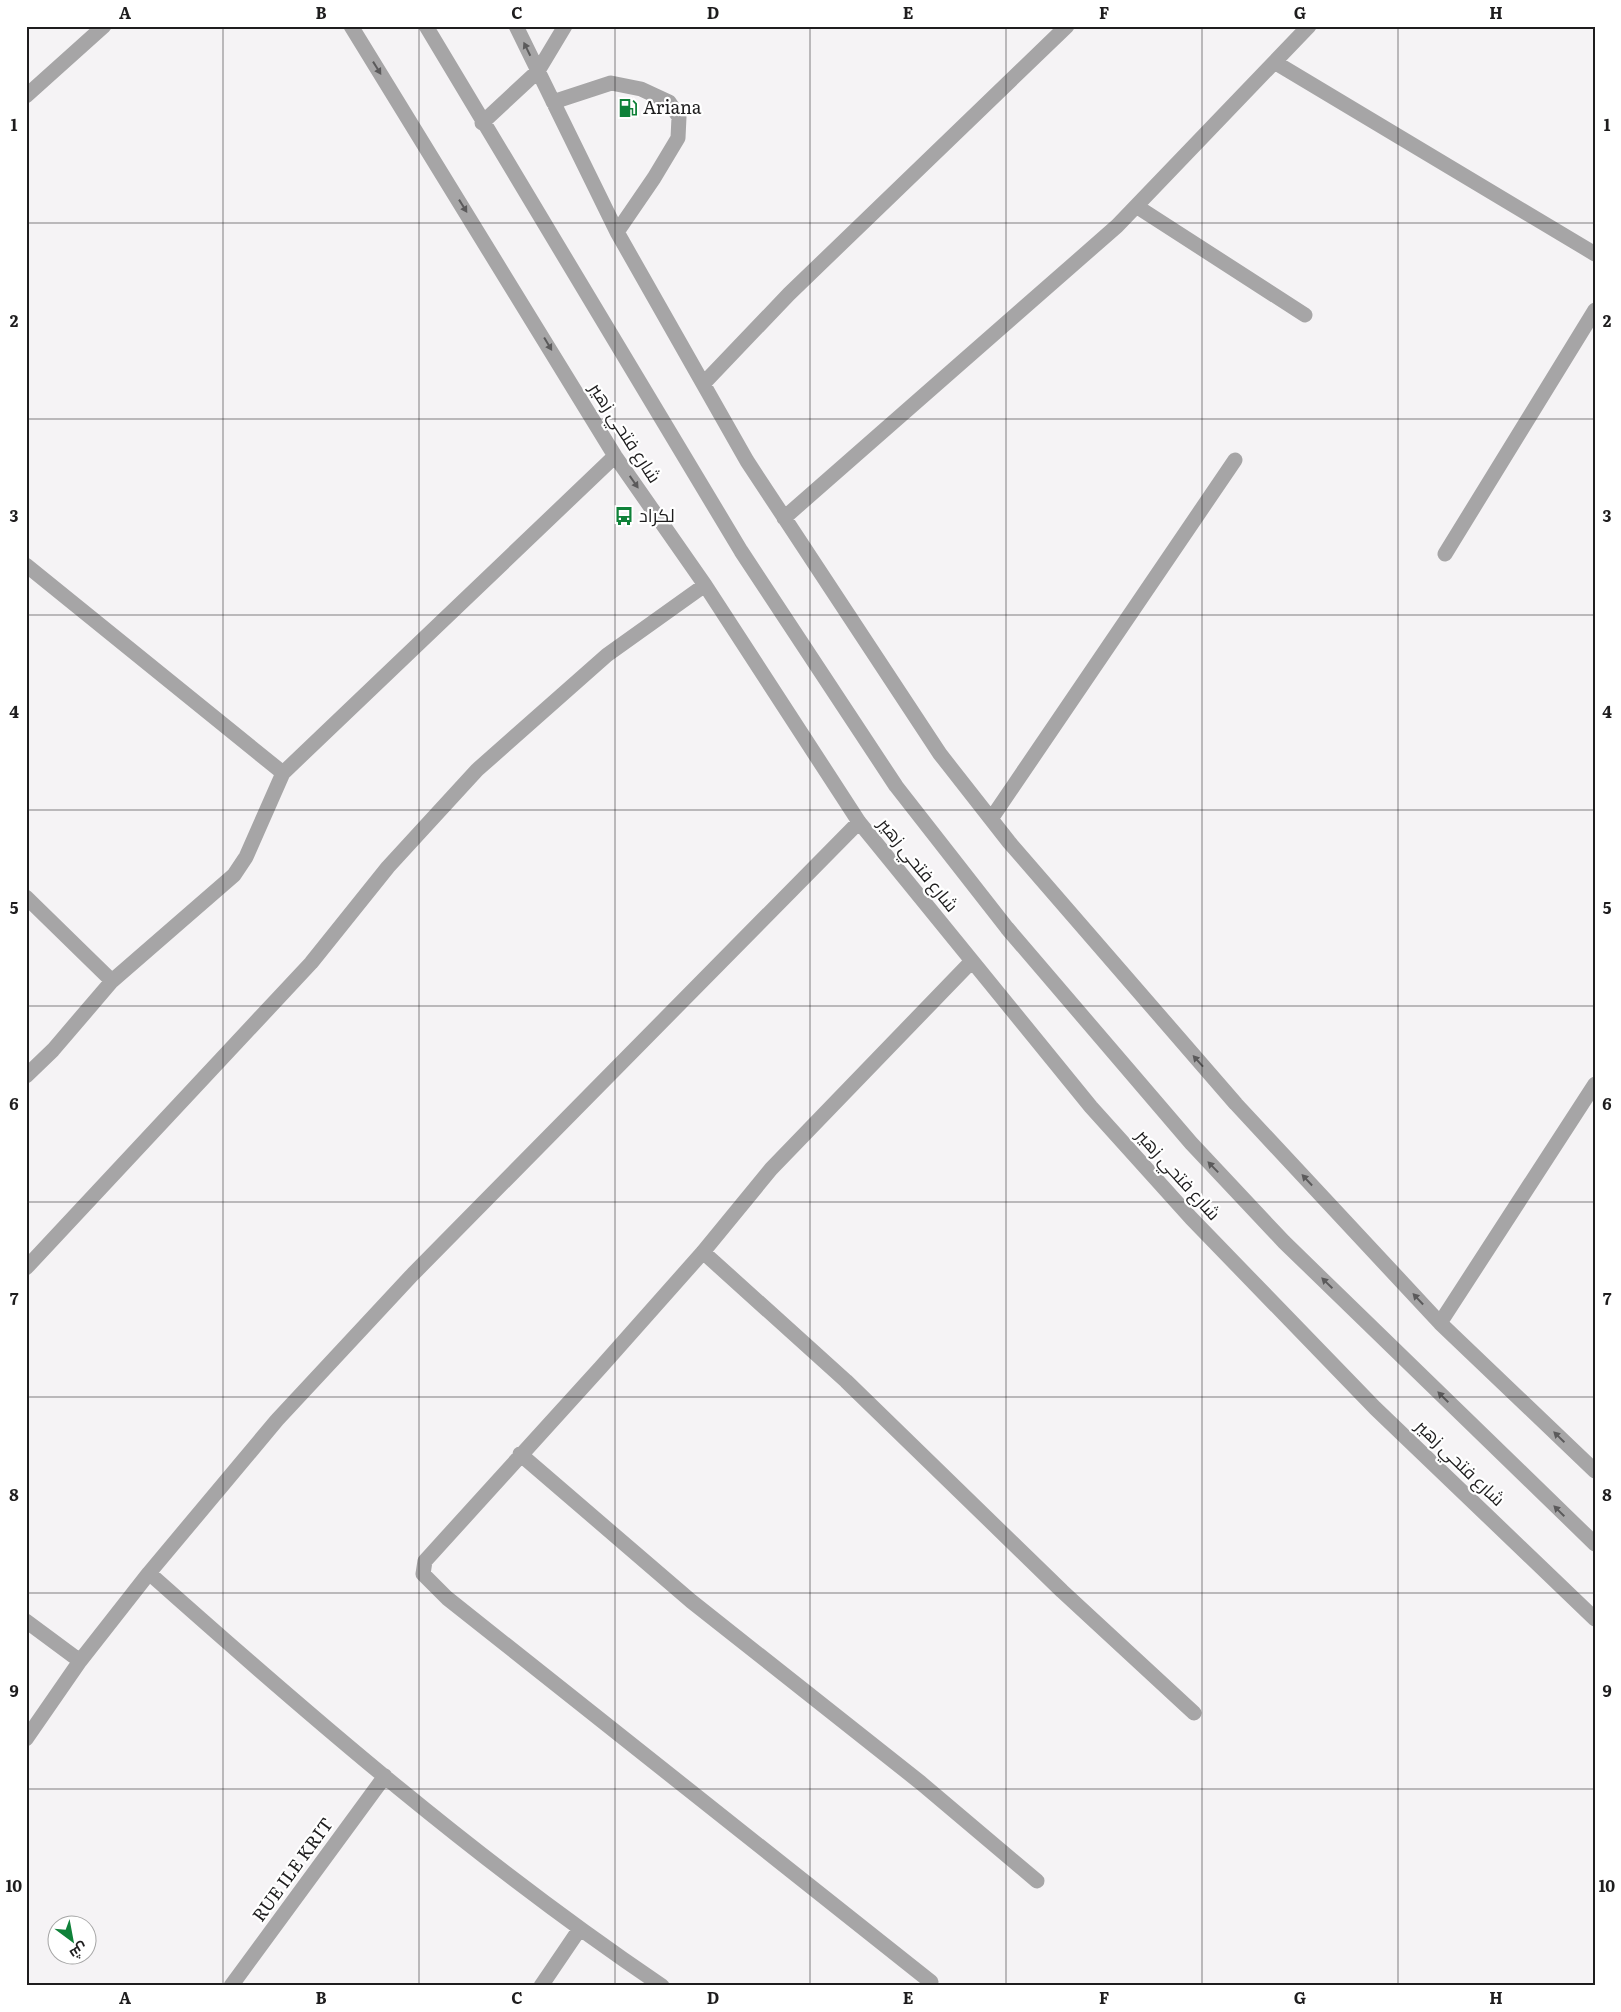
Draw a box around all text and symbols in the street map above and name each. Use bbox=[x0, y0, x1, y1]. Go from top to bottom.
text: A bbox=[119, 0, 131, 24]
text: B bbox=[315, 0, 327, 24]
text: C bbox=[511, 0, 523, 24]
text: D bbox=[707, 0, 719, 24]
text: E bbox=[903, 0, 914, 24]
text: F bbox=[1099, 0, 1109, 24]
text: G bbox=[1294, 0, 1306, 24]
text: H bbox=[1489, 0, 1503, 24]
one-way arrow bbox=[523, 41, 532, 56]
one-way arrow bbox=[372, 61, 382, 74]
place label: Ariana bbox=[643, 93, 702, 120]
fuel station icon: Ariana bbox=[617, 97, 639, 119]
text: 1 bbox=[11, 112, 18, 136]
text: 1 bbox=[1604, 112, 1611, 136]
one-way arrow bbox=[458, 199, 467, 212]
text: 2 bbox=[10, 308, 19, 332]
text: 2 bbox=[1603, 308, 1612, 332]
one-way arrow bbox=[543, 338, 552, 351]
street label: شارع فتحي زهير bbox=[581, 376, 669, 489]
one-way arrow bbox=[629, 475, 639, 489]
place label: لكراد bbox=[639, 501, 675, 528]
text: 3 bbox=[10, 503, 19, 527]
text: 3 bbox=[1603, 503, 1612, 527]
bus stop icon: لكراد bbox=[613, 505, 635, 527]
text: 4 bbox=[9, 699, 19, 723]
text: 4 bbox=[1602, 699, 1612, 723]
street label: شارع فتحي زهير bbox=[870, 810, 966, 918]
text: 5 bbox=[10, 895, 19, 919]
text: 5 bbox=[1603, 895, 1612, 919]
one-way arrow bbox=[1192, 1054, 1203, 1067]
text: 6 bbox=[9, 1091, 19, 1115]
text: 6 bbox=[1602, 1091, 1612, 1115]
street label: شارع فتحي زهير bbox=[1129, 1122, 1228, 1227]
one-way arrow bbox=[1207, 1162, 1219, 1174]
one-way arrow bbox=[1301, 1175, 1313, 1187]
one-way arrow bbox=[1321, 1277, 1333, 1289]
text: 7 bbox=[10, 1286, 19, 1310]
text: 7 bbox=[1603, 1286, 1612, 1310]
one-way arrow bbox=[1412, 1294, 1424, 1306]
one-way arrow bbox=[1438, 1391, 1450, 1403]
street label: شارع فتحي زهير bbox=[1408, 1412, 1512, 1513]
one-way arrow bbox=[1554, 1431, 1566, 1443]
text: 8 bbox=[9, 1482, 19, 1506]
text: 8 bbox=[1602, 1482, 1612, 1506]
one-way arrow bbox=[1554, 1505, 1566, 1517]
text: 9 bbox=[9, 1678, 19, 1702]
text: 9 bbox=[1602, 1678, 1612, 1702]
street label: RUE ILE KRIT bbox=[245, 1812, 339, 1927]
text: 10 bbox=[6, 1873, 22, 1897]
text: 10 bbox=[1599, 1873, 1615, 1897]
north arrow bbox=[48, 1914, 98, 1964]
text: ش bbox=[66, 1939, 92, 1965]
text: A bbox=[119, 1985, 131, 2009]
text: B bbox=[315, 1985, 327, 2009]
text: C bbox=[511, 1985, 523, 2009]
text: D bbox=[707, 1985, 719, 2009]
text: E bbox=[903, 1985, 914, 2009]
text: F bbox=[1099, 1985, 1109, 2009]
text: G bbox=[1294, 1985, 1306, 2009]
text: H bbox=[1489, 1985, 1503, 2009]

